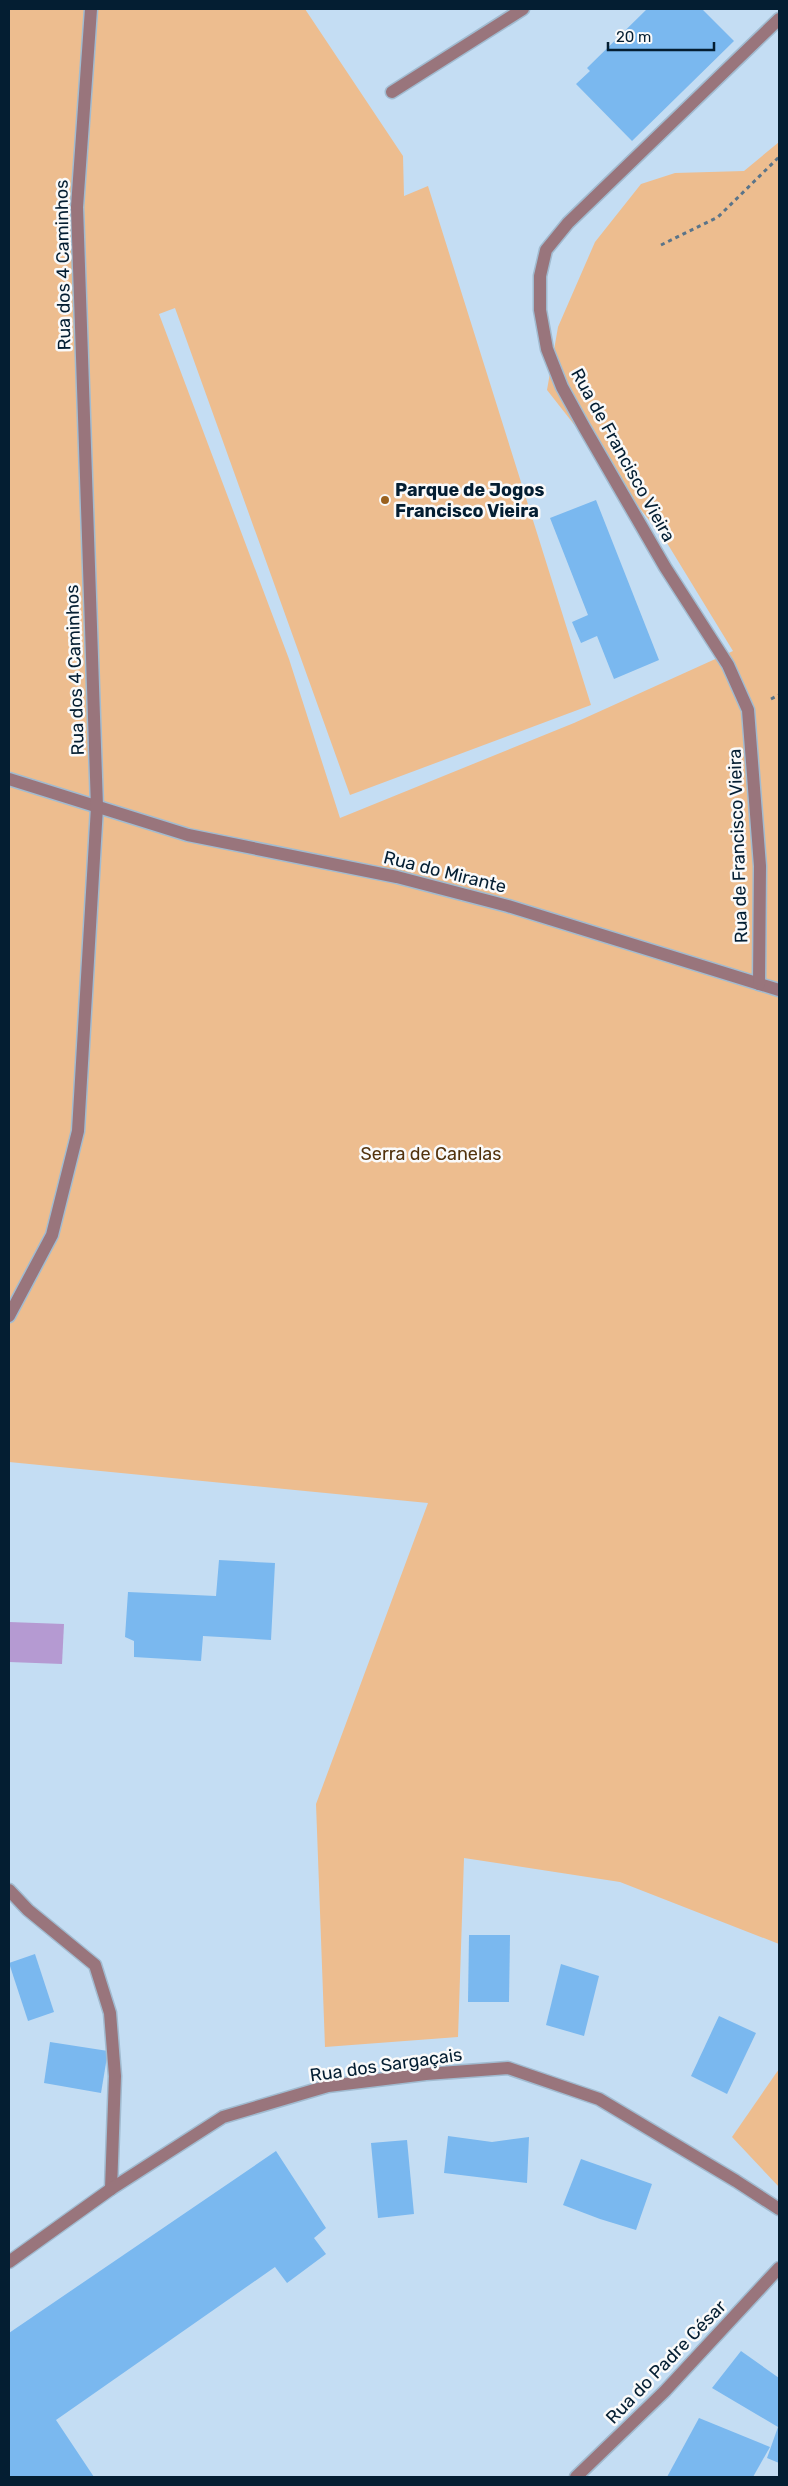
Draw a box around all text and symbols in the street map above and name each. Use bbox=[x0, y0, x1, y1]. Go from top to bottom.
scale bar bbox=[608, 20, 714, 52]
text: 20 m bbox=[616, 28, 651, 46]
street label: Rua dos 4 Caminhos bbox=[51, 179, 75, 351]
street label: Rua de Francisco Vieira bbox=[566, 364, 680, 546]
place label: Parque de Jogos Francisco Vieira bbox=[395, 479, 544, 522]
marker: Parque de Jogos Francisco Vieira bbox=[379, 494, 391, 506]
street label: Rua dos 4 Caminhos bbox=[61, 584, 89, 756]
street label: Rua de Francisco Vieira bbox=[724, 748, 752, 944]
street label: Rua do Mirante bbox=[381, 846, 509, 898]
park label: Serra de Canelas bbox=[361, 1143, 501, 1165]
street label: Rua dos Sargaçais bbox=[308, 2043, 464, 2087]
street label: Rua do Padre César bbox=[601, 2295, 731, 2428]

